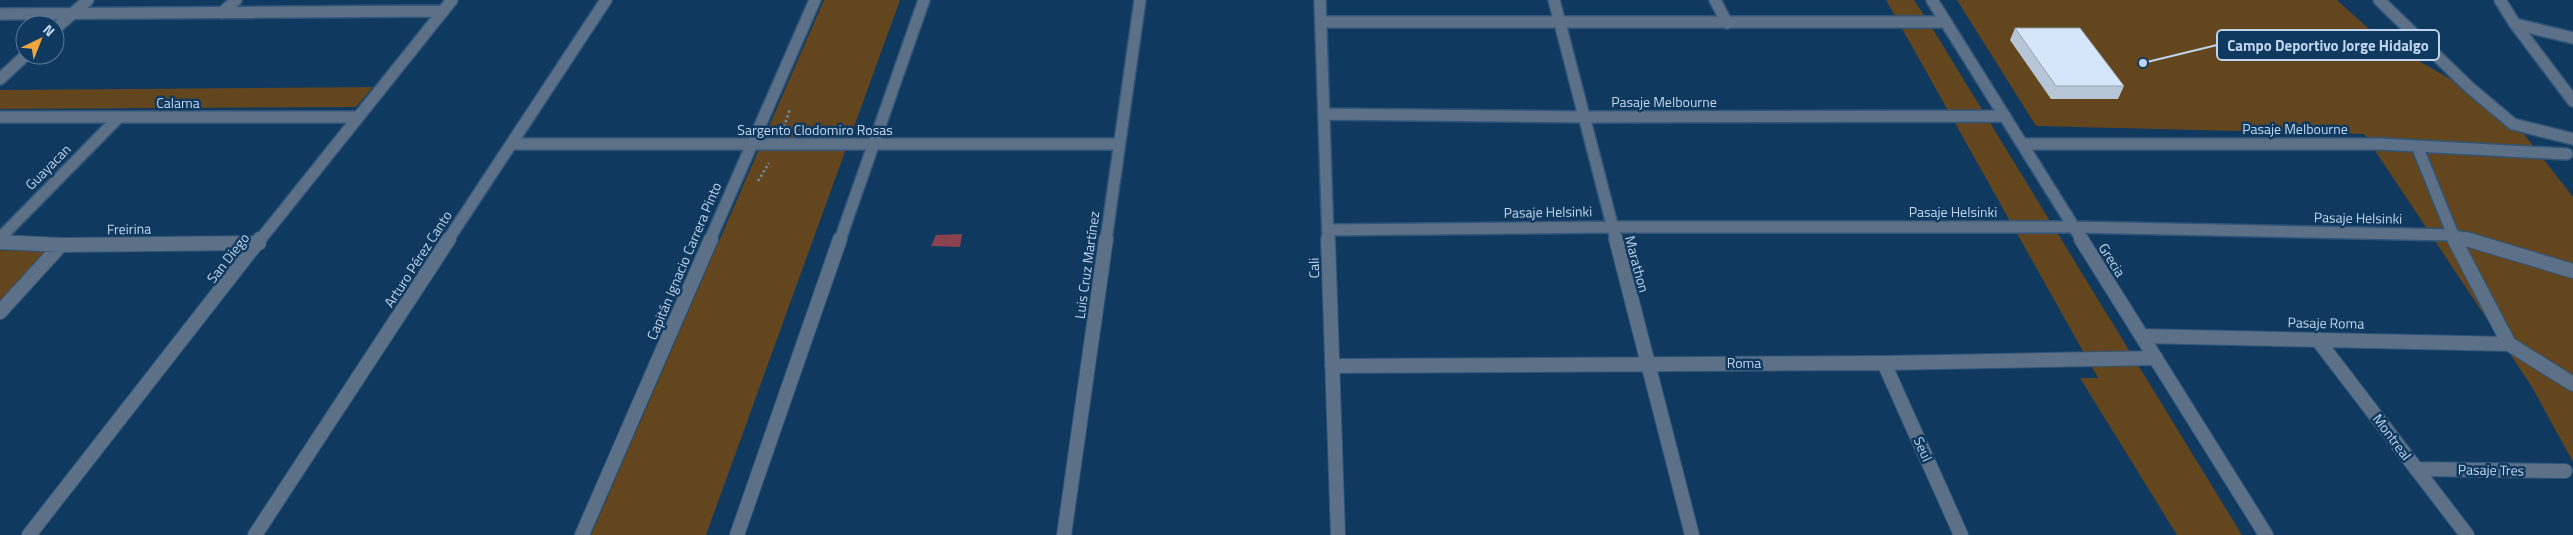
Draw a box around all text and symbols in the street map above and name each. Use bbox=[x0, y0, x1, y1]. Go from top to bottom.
north arrow bbox=[15, 15, 65, 65]
text: N bbox=[38, 19, 60, 41]
callout: Campo Deportivo Jorge Hidalgo bbox=[2217, 30, 2439, 60]
text: Campo Deportivo Jorge Hidalgo bbox=[2227, 34, 2429, 57]
street label: Pasaje Melbourne bbox=[1611, 91, 1717, 112]
street label: Calama bbox=[156, 92, 200, 113]
street label: Pasaje Melbourne bbox=[2242, 118, 2348, 139]
street label: Sargento Clodomiro Rosas bbox=[737, 119, 893, 140]
street label: Guayacan bbox=[20, 139, 75, 194]
street label: Capitán Ignacio Carrera Pinto bbox=[641, 179, 726, 343]
street label: Pasaje Helsinki bbox=[1504, 200, 1592, 223]
street label: Pasaje Helsinki bbox=[1909, 201, 1997, 222]
street label: Arturo Pérez Canto bbox=[378, 206, 457, 311]
street label: Pasaje Helsinki bbox=[2314, 206, 2402, 229]
street label: Luis Cruz Martínez bbox=[1069, 210, 1104, 320]
street label: Freirina bbox=[107, 218, 151, 239]
street label: San Diego bbox=[201, 228, 254, 287]
street label: Marathon bbox=[1620, 233, 1655, 295]
street label: Grecia bbox=[2094, 239, 2131, 281]
street label: Cali bbox=[1303, 257, 1324, 279]
street label: Pasaje Roma bbox=[2288, 311, 2364, 334]
street label: Roma bbox=[1727, 352, 1761, 373]
street label: Montreal bbox=[2368, 409, 2417, 464]
street label: Seul bbox=[1909, 433, 1938, 465]
street label: Pasaje Tres bbox=[2458, 458, 2524, 481]

